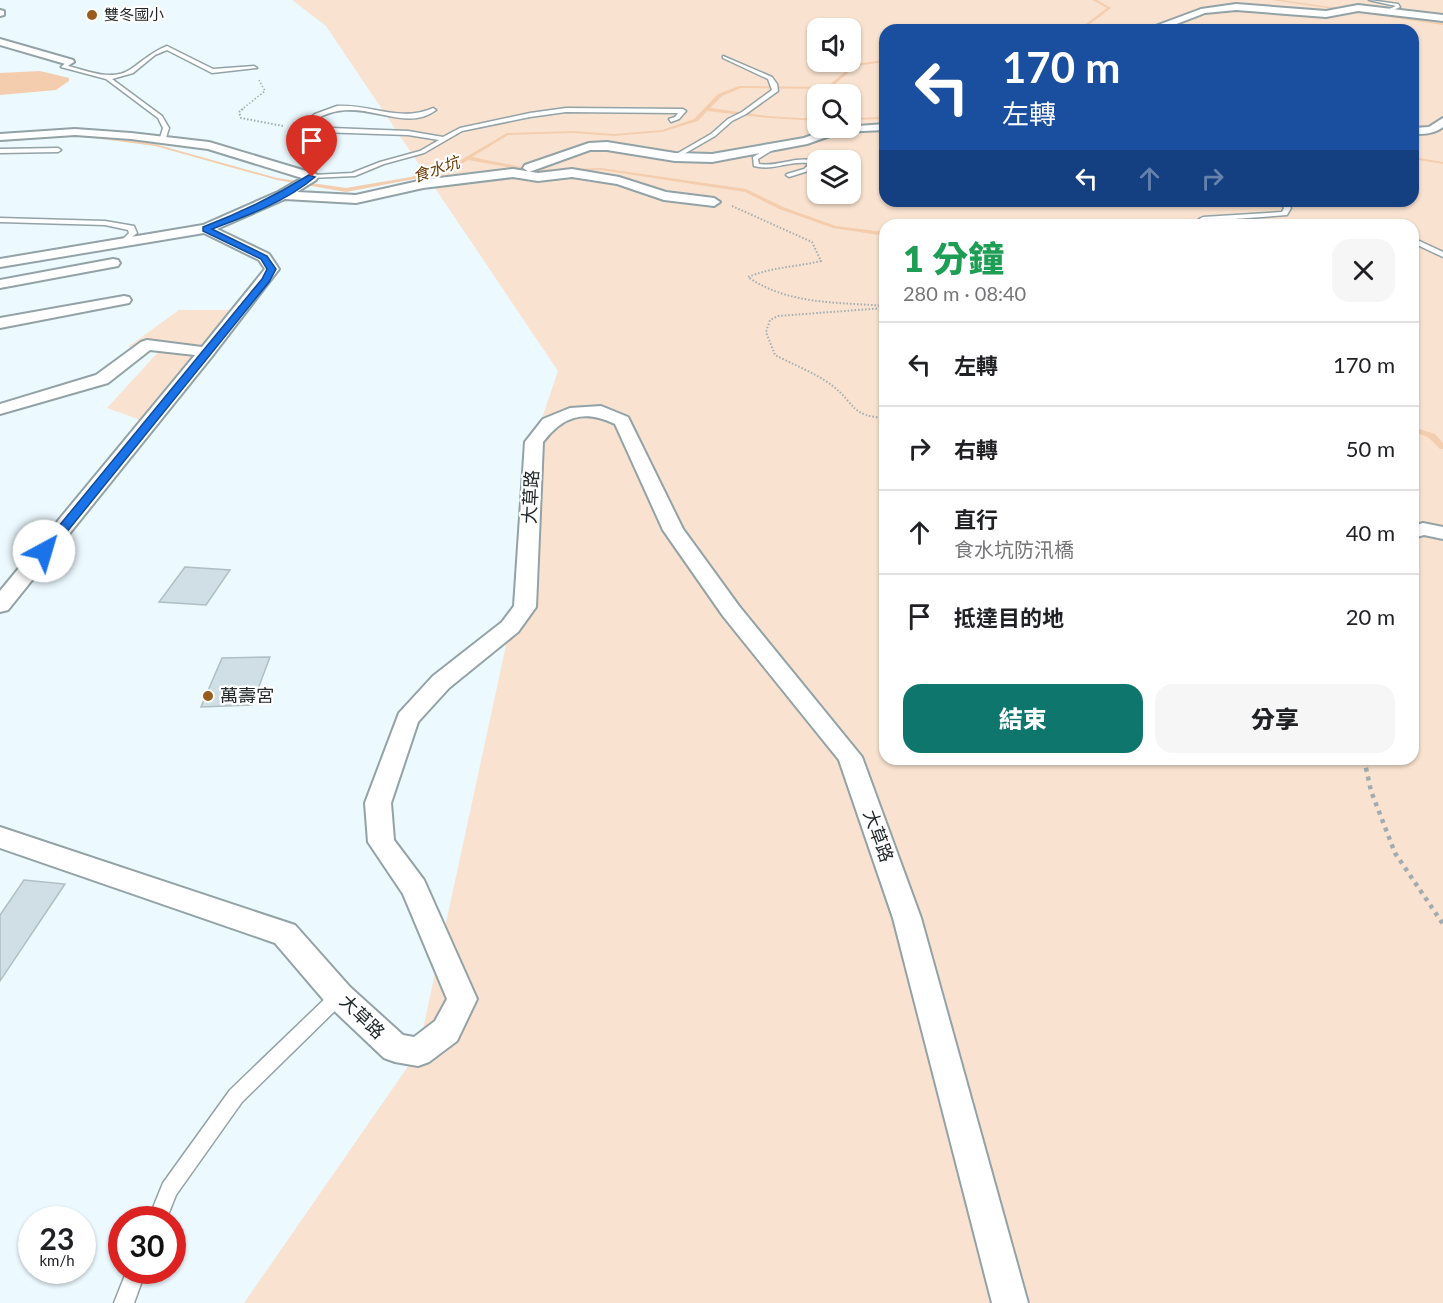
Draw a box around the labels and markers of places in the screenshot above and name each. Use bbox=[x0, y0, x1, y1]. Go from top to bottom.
place label: 雙冬國小 bbox=[104, 5, 164, 23]
marker: 雙冬國小 bbox=[85, 8, 99, 22]
pin bbox=[286, 115, 337, 177]
place label: 萬壽宮 bbox=[220, 684, 274, 706]
marker: 萬壽宮 bbox=[201, 689, 215, 703]

